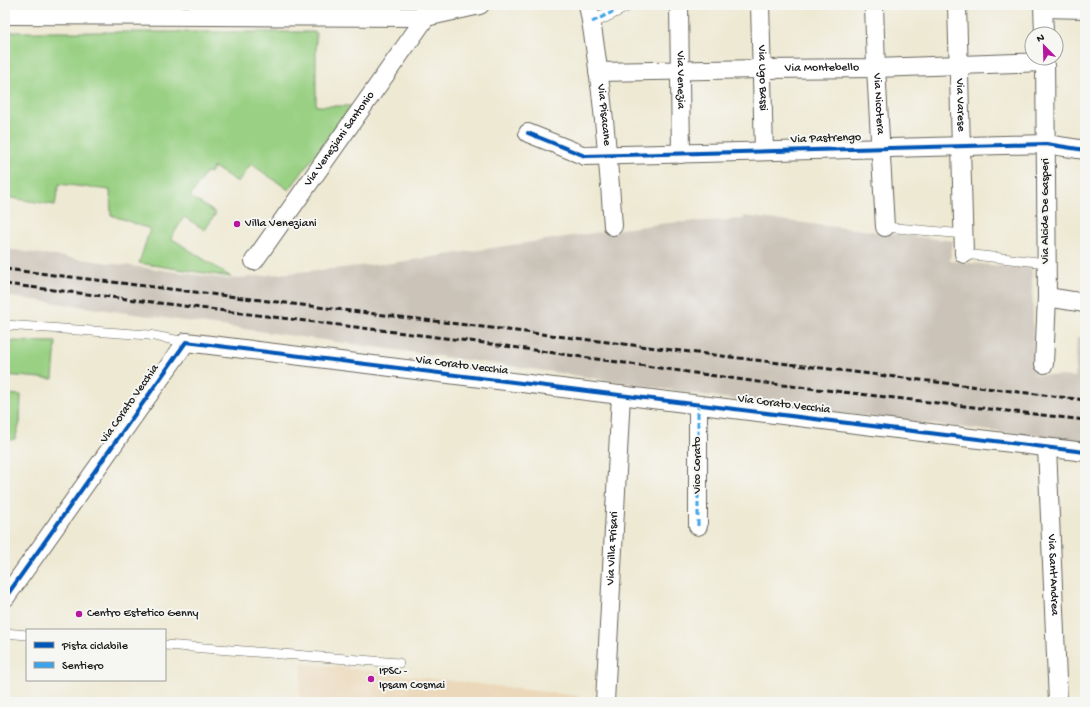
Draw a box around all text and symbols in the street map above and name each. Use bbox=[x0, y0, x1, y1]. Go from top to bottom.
north arrow bbox=[1024, 26, 1064, 66]
text: N bbox=[1035, 32, 1047, 46]
street label: Via Ugo Bassi bbox=[754, 44, 770, 112]
street label: Via Venezia bbox=[673, 50, 687, 110]
street label: Via Montebello bbox=[784, 61, 859, 76]
street label: Via Nicotera bbox=[869, 72, 887, 135]
street label: Via Varese bbox=[952, 77, 968, 133]
street label: Via Pisacane bbox=[593, 82, 614, 147]
street label: Via Veneziani Santonio bbox=[301, 89, 378, 190]
street label: Via Pastrengo bbox=[789, 131, 862, 147]
street label: Via Alcide De Gasperi bbox=[1039, 158, 1053, 265]
place label: Villa Veneziani bbox=[244, 217, 317, 231]
marker: Villa Veneziani bbox=[232, 219, 242, 229]
street label: Via Corato Vecchia bbox=[414, 353, 509, 379]
street label: Via Corato Vecchia bbox=[97, 362, 163, 447]
street label: Via Corato Vecchia bbox=[736, 392, 831, 418]
street label: Vico Corato bbox=[691, 436, 705, 495]
street label: Via Villa Frisari bbox=[604, 511, 622, 586]
street label: Via Sant'Andrea bbox=[1044, 533, 1061, 616]
place label: Centro Estetico Genny bbox=[87, 607, 198, 621]
marker: Centro Estetico Genny bbox=[74, 609, 84, 619]
legend bbox=[26, 629, 166, 681]
text: Pista ciclabile bbox=[61, 640, 129, 654]
text: Sentiero bbox=[62, 660, 104, 674]
place label: IPSC - Ipsam Cosmai bbox=[379, 665, 446, 693]
marker: IPSC - Ipsam Cosmai bbox=[366, 674, 376, 684]

